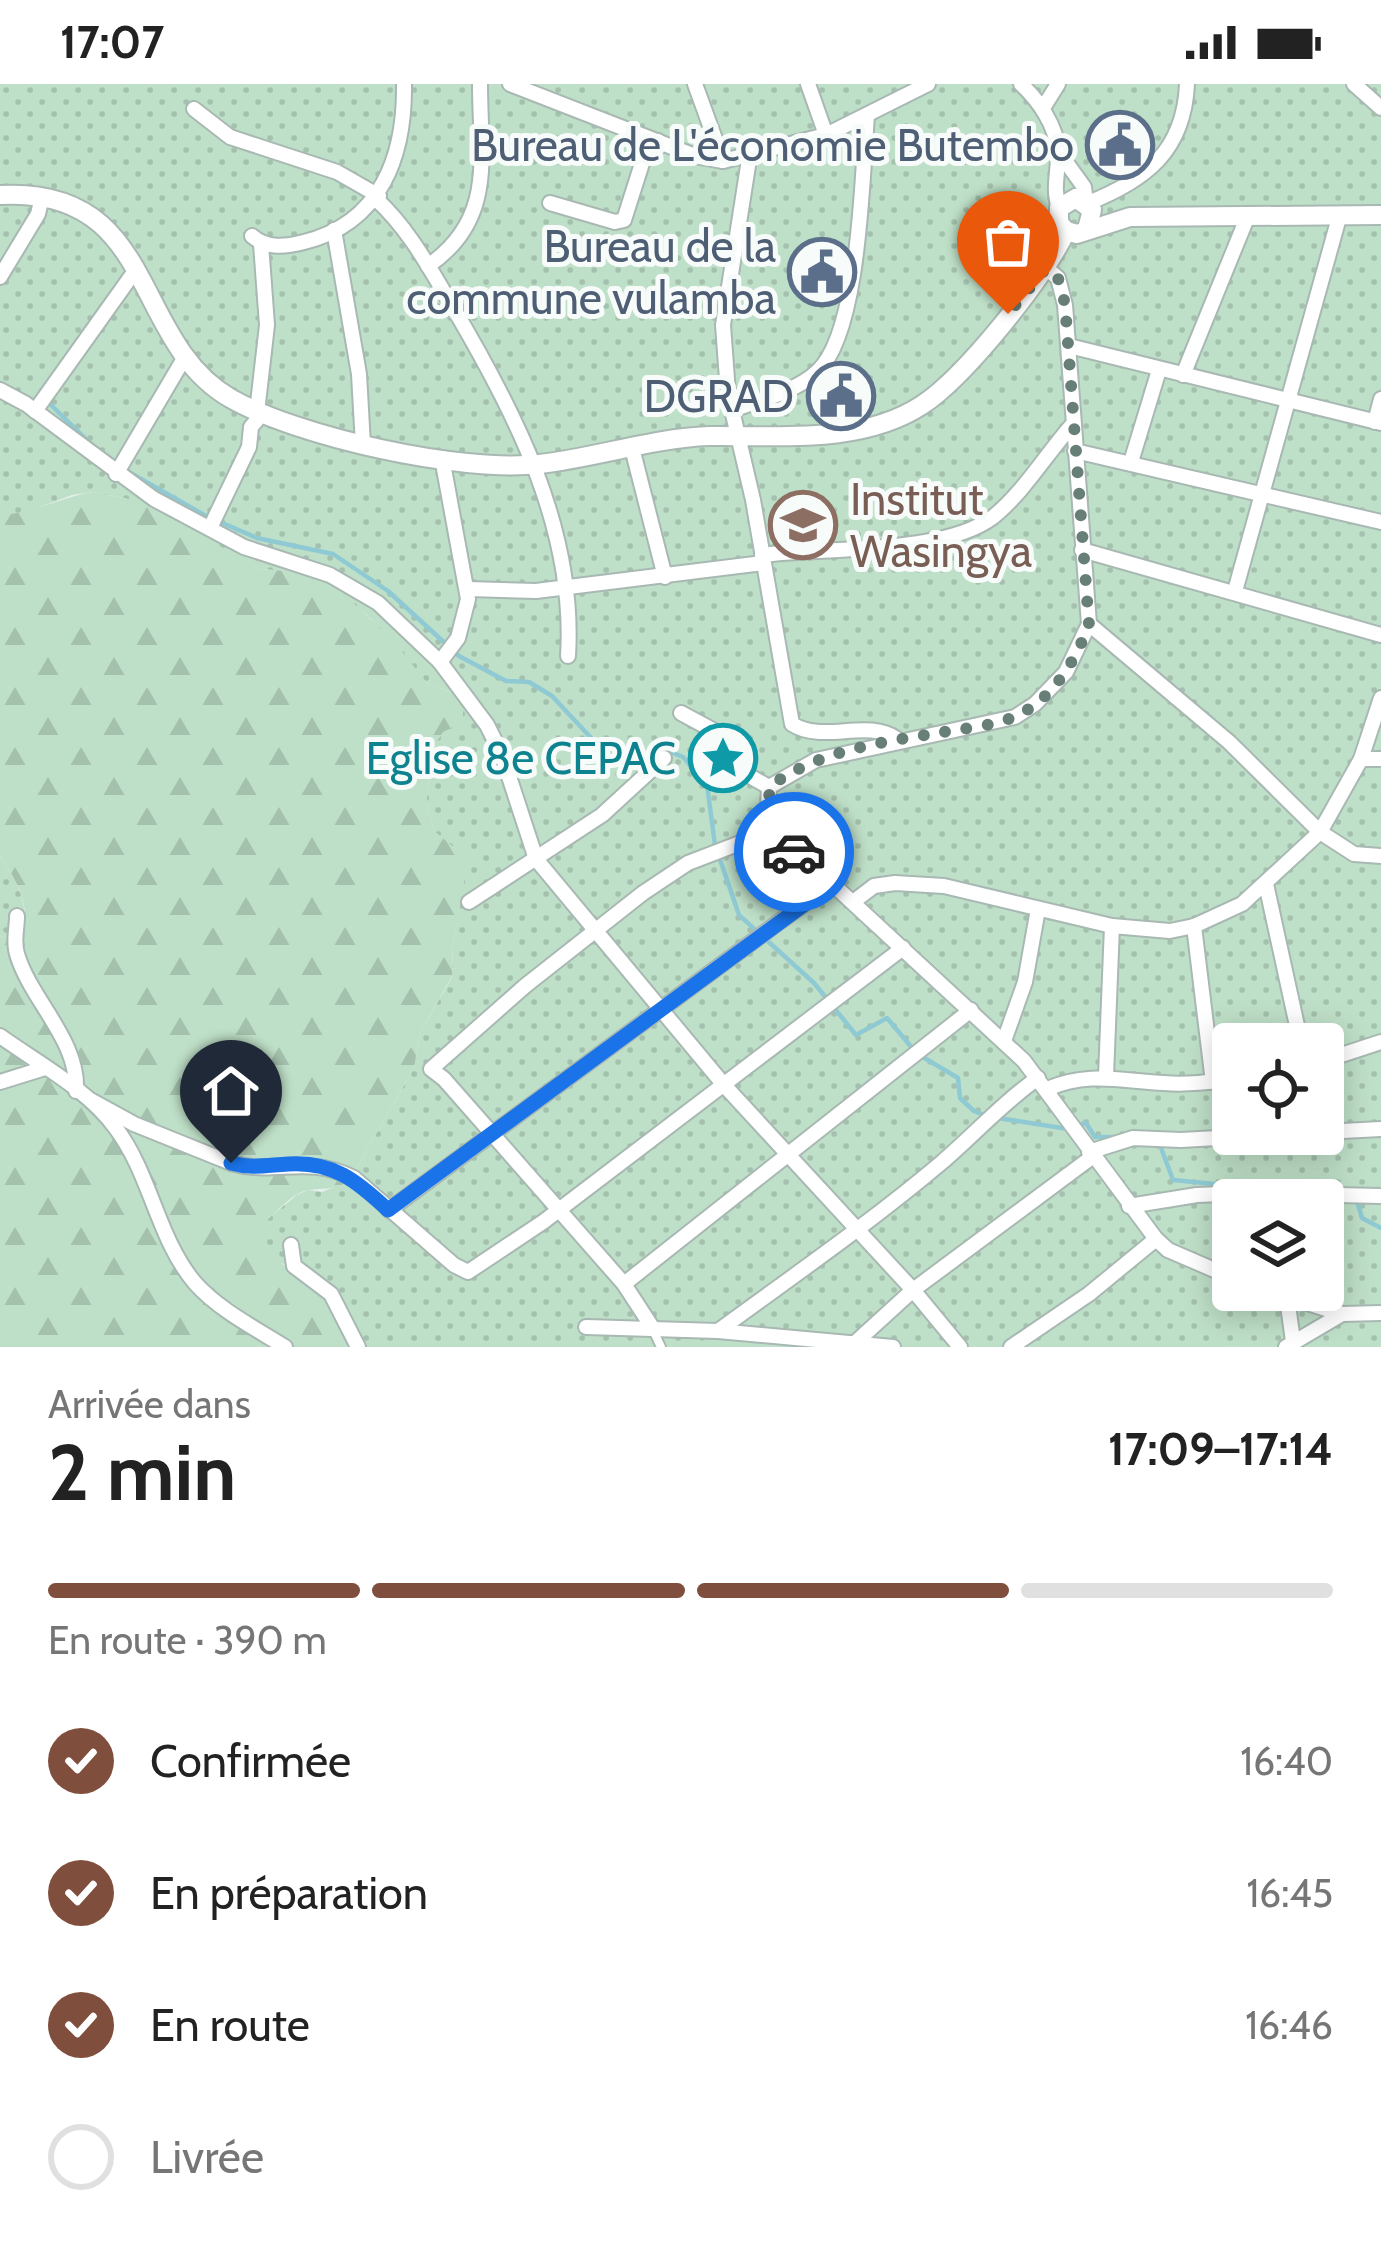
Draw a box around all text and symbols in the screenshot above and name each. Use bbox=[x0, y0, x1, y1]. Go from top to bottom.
text: 17:07 bbox=[60, 15, 164, 69]
public building icon: Bureau de L'économie Butembo bbox=[1085, 110, 1155, 180]
place label: Bureau de L'économie Butembo bbox=[471, 118, 1074, 172]
pin bbox=[957, 191, 1059, 314]
icon: bag bbox=[975, 209, 1041, 275]
place label: Bureau de la commune vulamba bbox=[406, 219, 776, 325]
public building icon: Bureau de la commune vulamba bbox=[787, 237, 857, 307]
public building icon: DGRAD bbox=[806, 361, 876, 431]
place label: DGRAD bbox=[643, 369, 794, 423]
place label: Institut Wasingya bbox=[850, 472, 1033, 578]
school or university icon: Institut Wasingya bbox=[768, 490, 838, 560]
place icon: Eglise 8e CEPAC bbox=[688, 723, 758, 793]
place label: Eglise 8e CEPAC bbox=[365, 731, 676, 785]
courier bbox=[734, 792, 854, 912]
icon: car bbox=[761, 819, 827, 885]
map controls bbox=[1212, 1023, 1344, 1311]
button: locate bbox=[1212, 1023, 1344, 1155]
pin bbox=[180, 1040, 282, 1163]
icon: home bbox=[198, 1058, 264, 1124]
button: layers bbox=[1212, 1179, 1344, 1311]
text: Arrivée dans bbox=[48, 1380, 251, 1428]
text: 17:09–17:14 bbox=[1108, 1422, 1333, 1476]
text: 2 min bbox=[48, 1425, 236, 1520]
text: En route · 390 m bbox=[48, 1616, 327, 1664]
icon: check bbox=[48, 1728, 114, 1794]
text: Confirmée bbox=[150, 1734, 351, 1788]
text: 16:40 bbox=[1240, 1737, 1333, 1785]
icon: check bbox=[48, 1860, 114, 1926]
text: En préparation bbox=[150, 1866, 428, 1920]
text: 16:45 bbox=[1246, 1869, 1333, 1917]
icon: check bbox=[48, 1992, 114, 2058]
text: En route bbox=[150, 1998, 310, 2052]
text: 16:46 bbox=[1245, 2001, 1333, 2049]
text: Livrée bbox=[150, 2130, 264, 2184]

